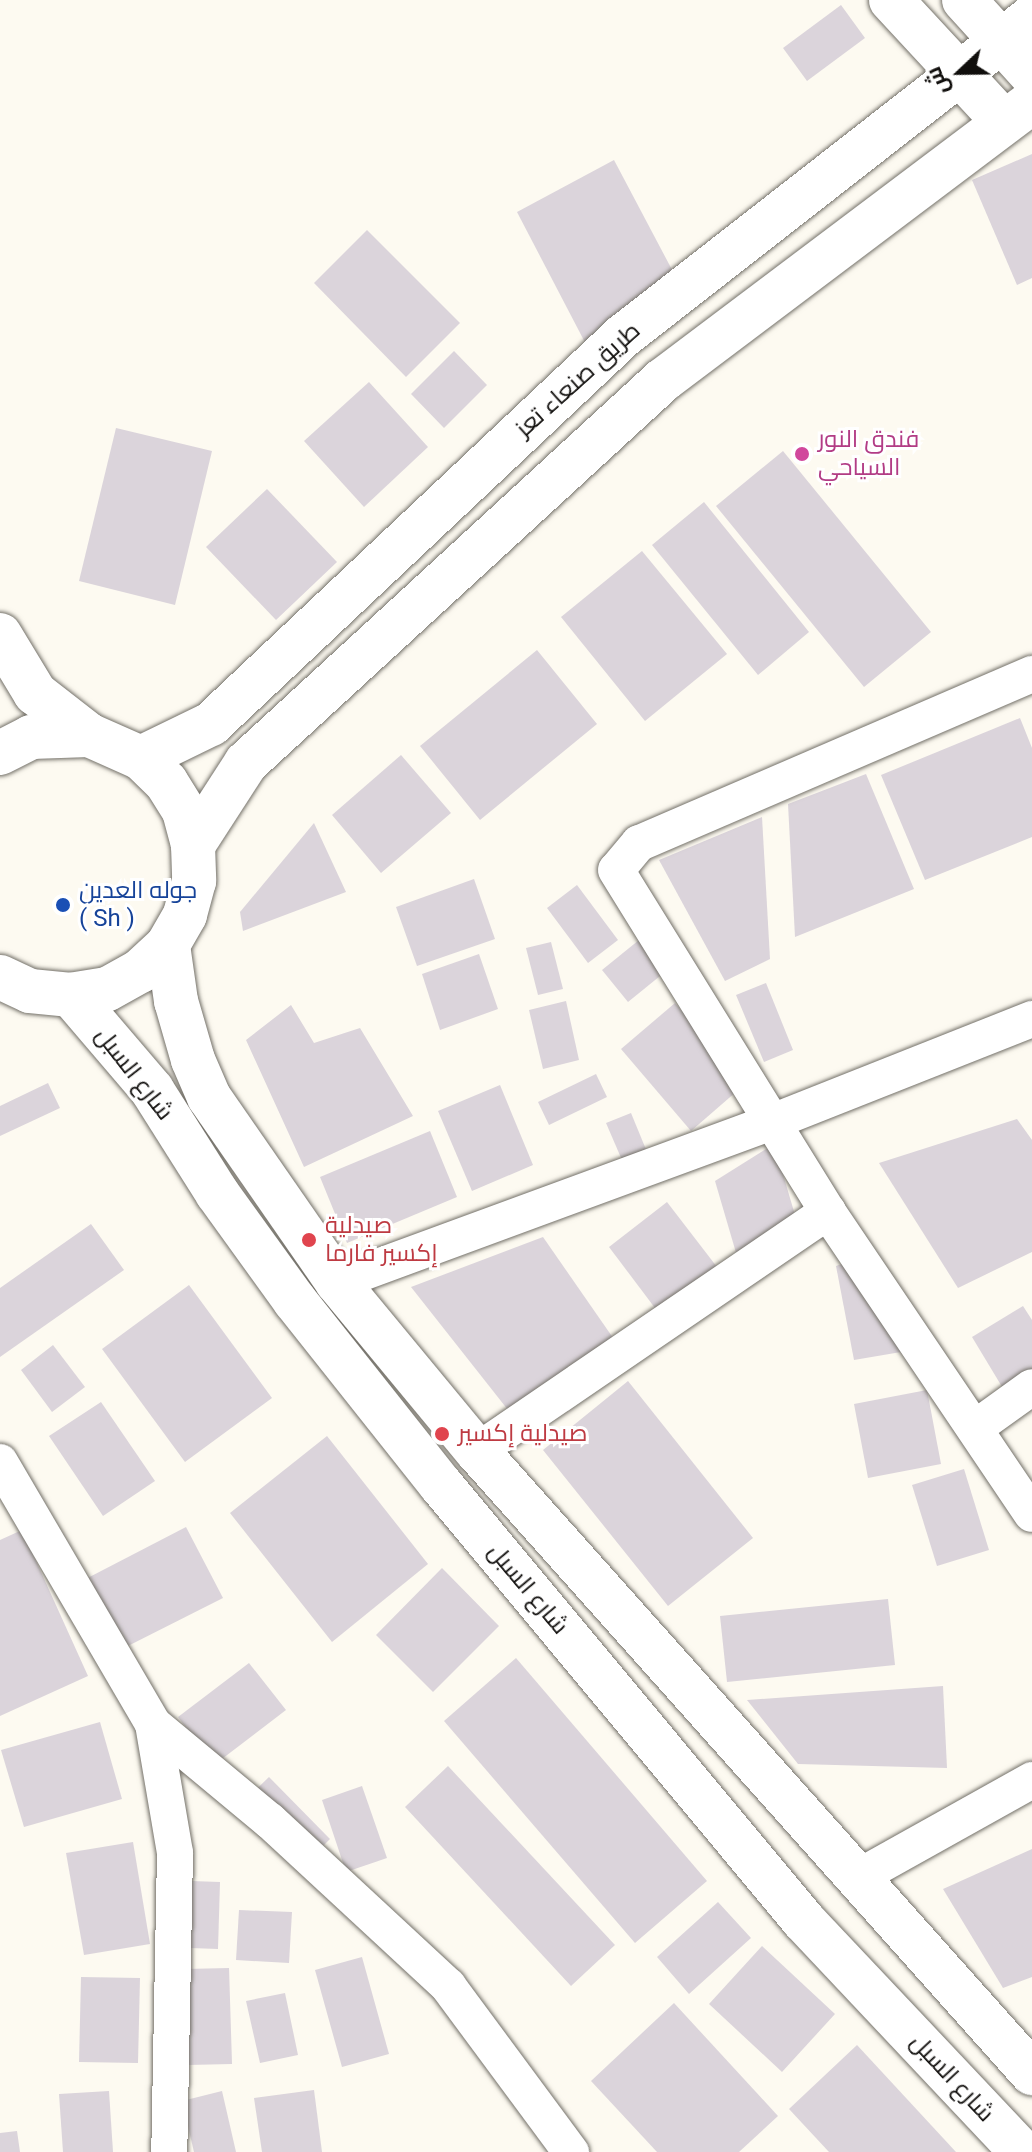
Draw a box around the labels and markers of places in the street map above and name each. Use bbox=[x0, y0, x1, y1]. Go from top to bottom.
place label: فندق النور السياحي bbox=[818, 426, 919, 482]
marker: فندق النور السياحي bbox=[793, 445, 811, 463]
place label: جوله العدين ( Sh ) bbox=[79, 877, 197, 933]
marker: جوله العدين ( Sh ) bbox=[54, 896, 72, 914]
place label: صيدلية إكسير فارما bbox=[325, 1212, 438, 1268]
marker: صيدلية إكسير فارما bbox=[300, 1231, 318, 1249]
place label: صيدلية إكسير bbox=[458, 1420, 587, 1448]
marker: صيدلية إكسير bbox=[433, 1425, 451, 1443]

